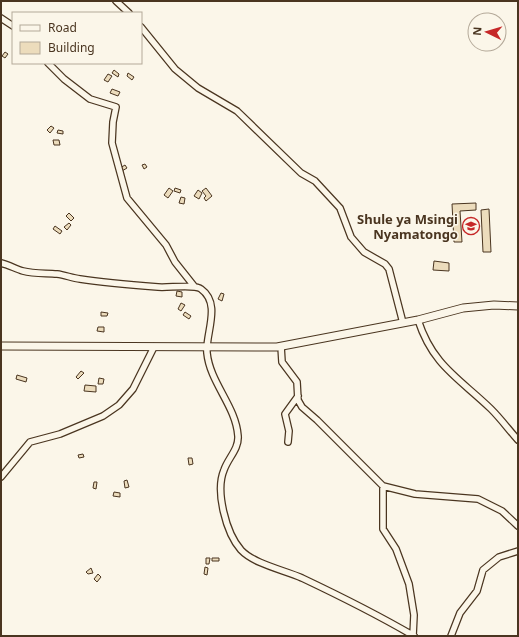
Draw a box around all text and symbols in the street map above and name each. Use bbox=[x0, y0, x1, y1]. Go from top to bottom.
legend bbox=[12, 12, 142, 64]
north arrow bbox=[467, 12, 507, 52]
text: Road bbox=[48, 19, 77, 36]
text: N bbox=[469, 26, 484, 36]
text: Building bbox=[48, 39, 95, 56]
place label: Shule ya Msingi Nyamatongo bbox=[357, 210, 458, 243]
school or university icon: Shule ya Msingi Nyamatongo bbox=[461, 216, 481, 236]

